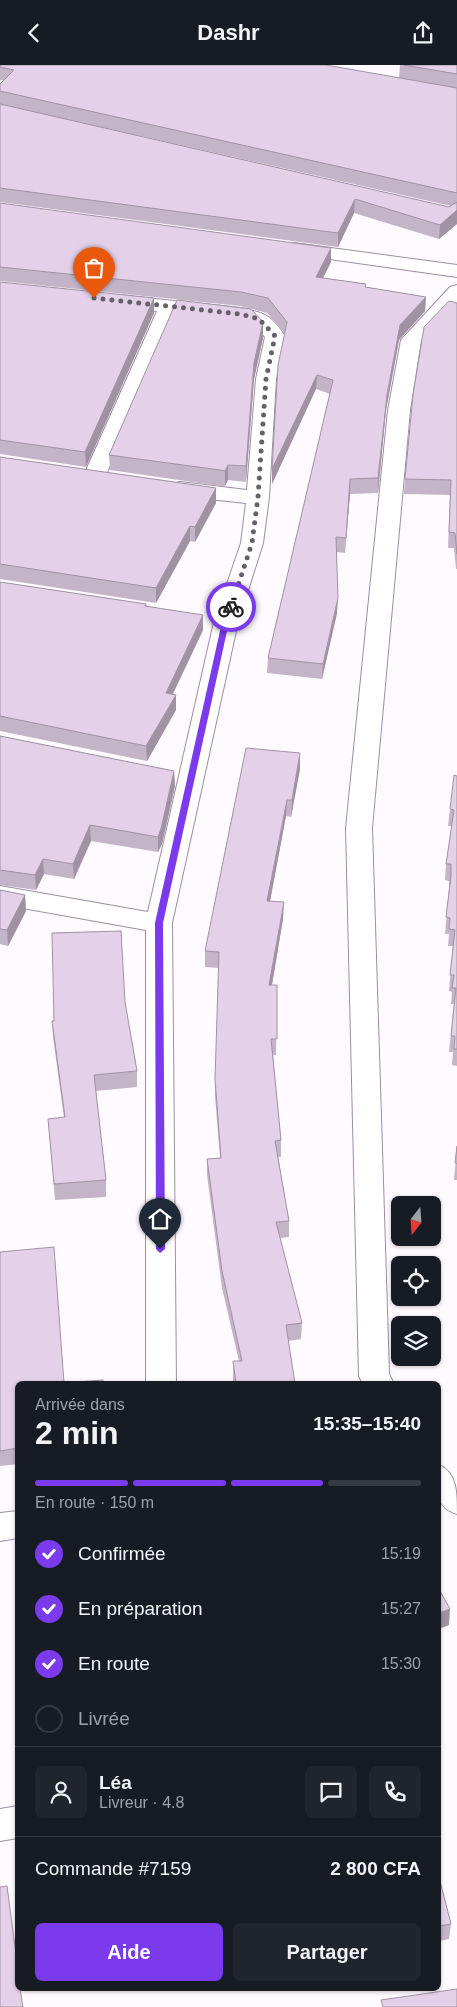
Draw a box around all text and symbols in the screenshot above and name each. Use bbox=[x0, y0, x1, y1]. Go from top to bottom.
icon: back bbox=[20, 19, 48, 47]
icon: share bbox=[409, 19, 437, 47]
text: Dashr bbox=[197, 20, 260, 45]
pin bbox=[73, 247, 115, 298]
icon: bag bbox=[80, 254, 108, 282]
courier bbox=[206, 582, 256, 632]
icon: bike bbox=[217, 593, 245, 621]
north arrow bbox=[391, 1196, 441, 1246]
map controls bbox=[391, 1196, 441, 1366]
pin bbox=[139, 1198, 181, 1249]
icon: home bbox=[146, 1205, 174, 1233]
button: locate bbox=[391, 1256, 441, 1306]
button: layers bbox=[391, 1316, 441, 1366]
text: Arrivée dans bbox=[35, 1396, 125, 1413]
text: 15:35–15:40 bbox=[313, 1413, 421, 1434]
text: 2 min bbox=[35, 1415, 119, 1451]
text: En route · 150 m bbox=[35, 1494, 154, 1511]
icon: check bbox=[35, 1540, 63, 1568]
text: Confirmée bbox=[78, 1543, 166, 1564]
text: 15:19 bbox=[381, 1545, 421, 1562]
icon: check bbox=[35, 1595, 63, 1623]
text: En préparation bbox=[78, 1598, 203, 1619]
text: 15:27 bbox=[381, 1600, 421, 1617]
icon: check bbox=[35, 1650, 63, 1678]
text: En route bbox=[78, 1653, 150, 1674]
text: 15:30 bbox=[381, 1655, 421, 1672]
text: Livrée bbox=[78, 1708, 130, 1729]
button: person bbox=[35, 1766, 87, 1818]
button: chat bbox=[305, 1766, 357, 1818]
button: phone bbox=[369, 1766, 421, 1818]
text: Léa bbox=[99, 1772, 132, 1793]
text: Livreur · 4.8 bbox=[99, 1794, 184, 1811]
text: Commande #7159 bbox=[35, 1858, 191, 1879]
text: 2 800 CFA bbox=[330, 1858, 421, 1879]
button: Aide bbox=[35, 1923, 223, 1981]
button: Partager bbox=[233, 1923, 421, 1981]

